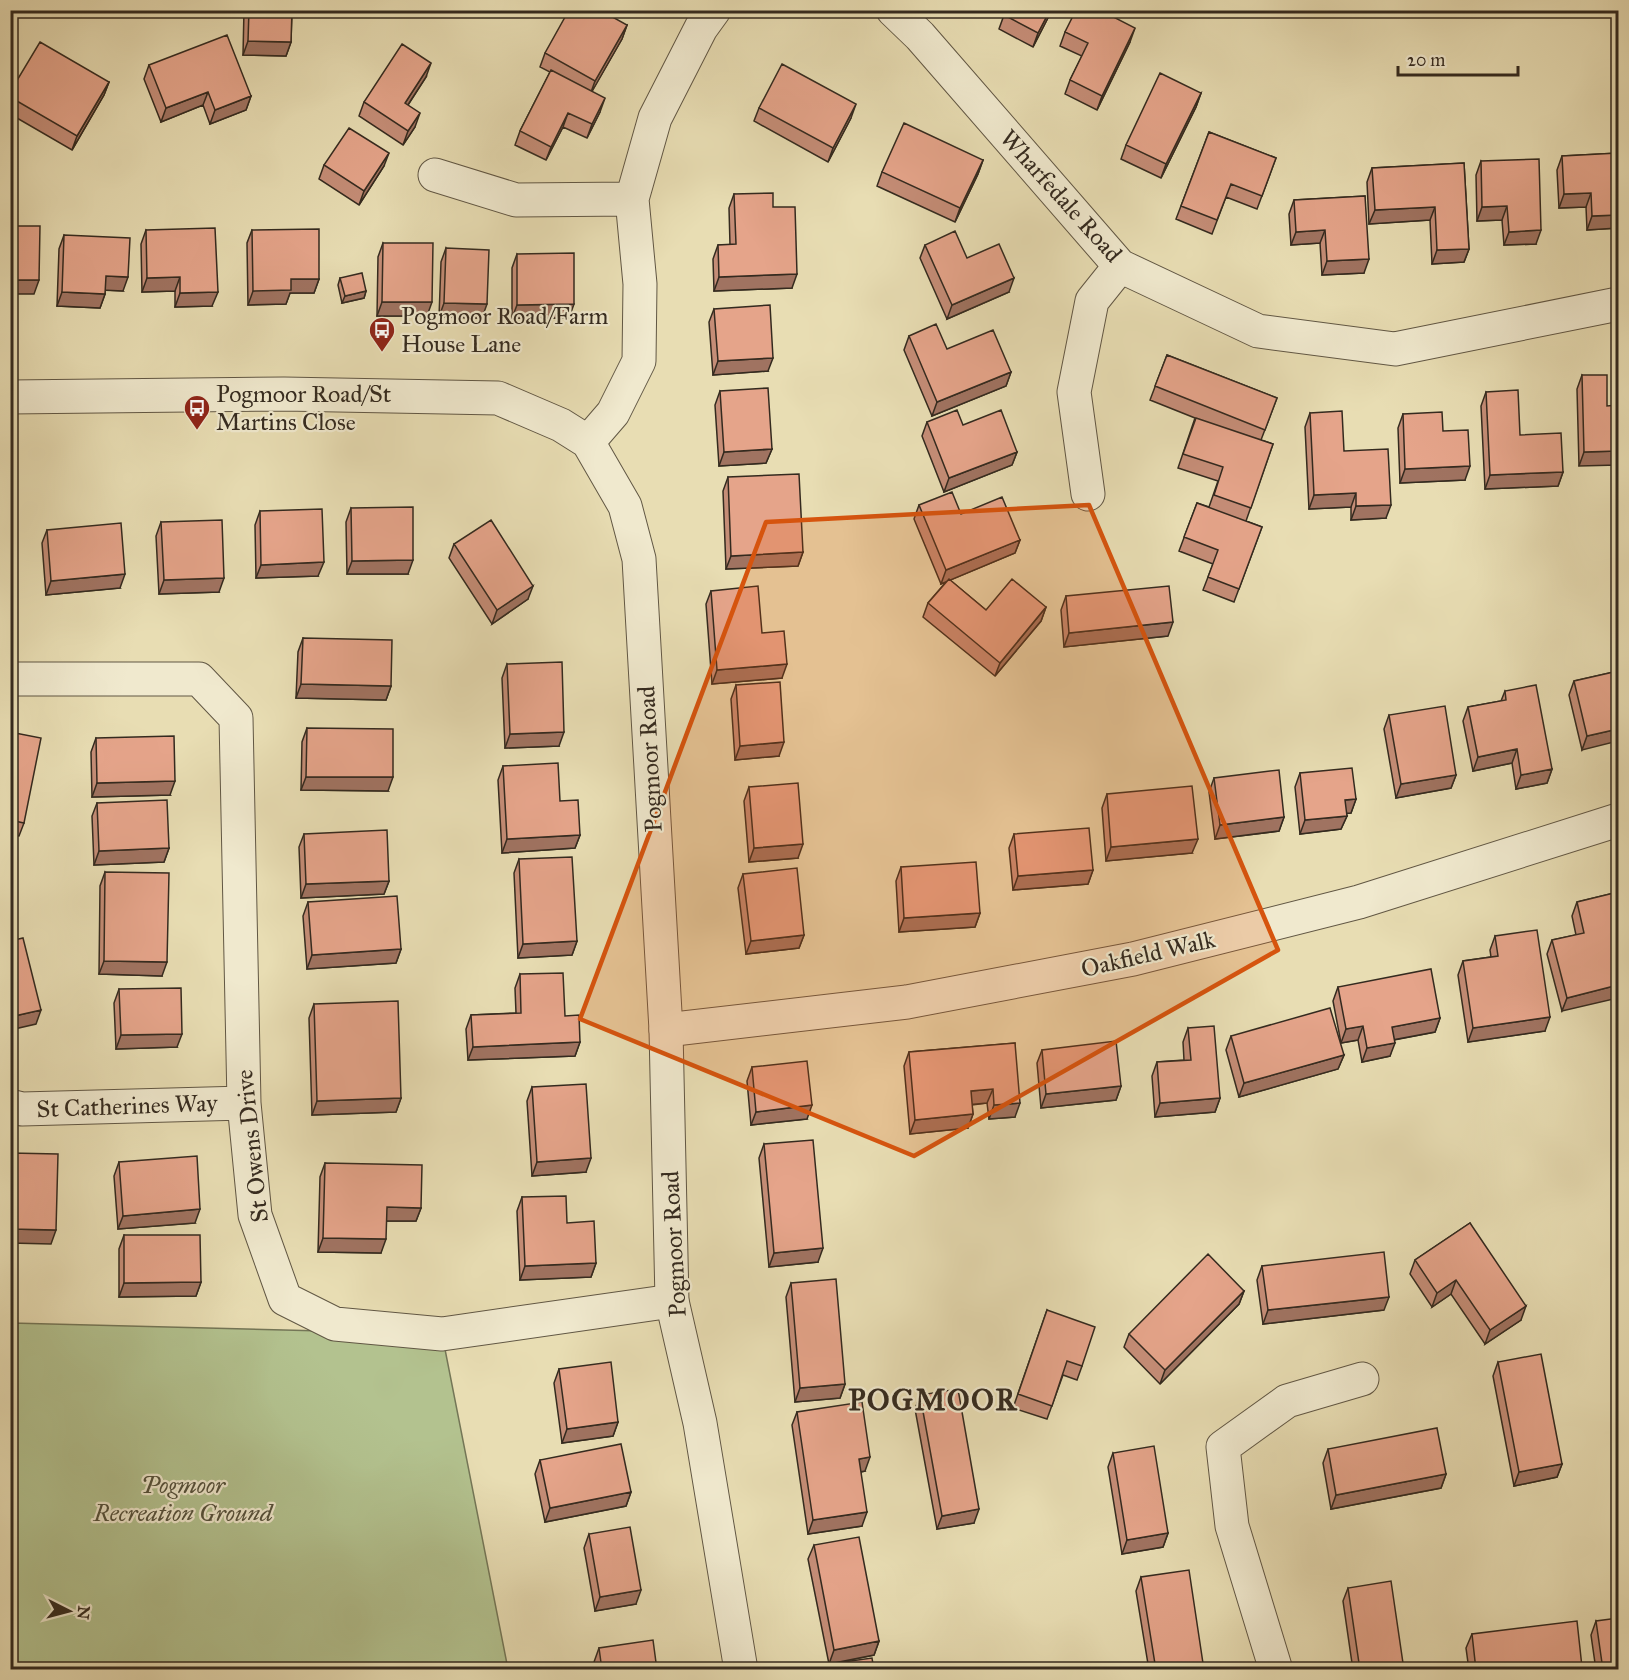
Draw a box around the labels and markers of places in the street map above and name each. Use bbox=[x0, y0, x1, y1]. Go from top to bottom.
place label: Pogmoor Road/Farm House Lane bbox=[401, 301, 608, 359]
bus stop icon: Pogmoor Road/Farm House Lane bbox=[367, 315, 397, 353]
place label: Pogmoor Road/St Martins Close bbox=[216, 379, 392, 437]
bus stop icon: Pogmoor Road/St Martins Close bbox=[182, 393, 212, 431]

